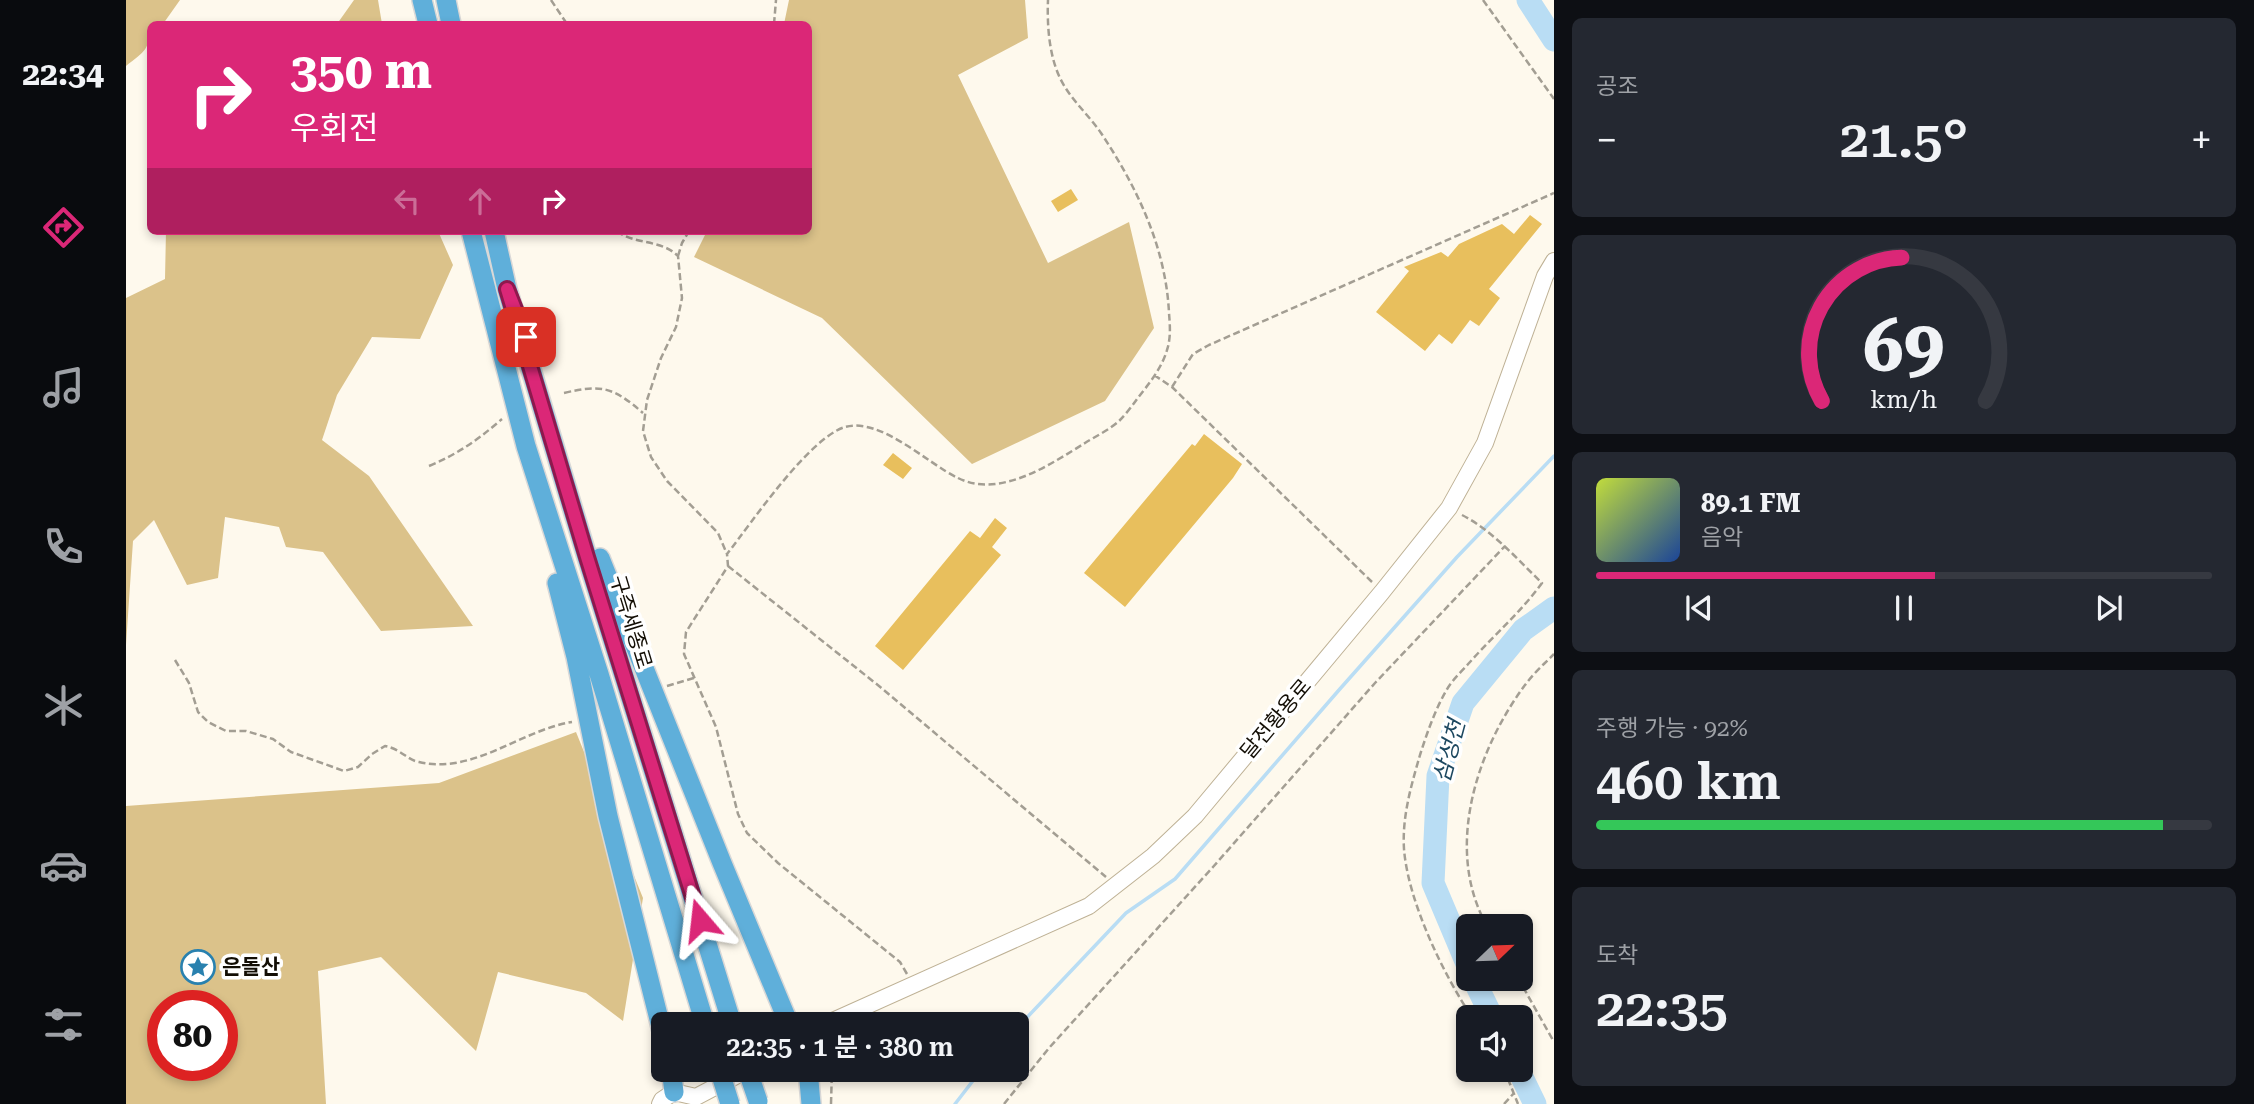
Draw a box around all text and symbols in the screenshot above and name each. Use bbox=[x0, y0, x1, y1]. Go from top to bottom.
text: 350 m bbox=[290, 43, 432, 100]
icon: right bbox=[175, 49, 266, 140]
text: 22:34 bbox=[22, 55, 104, 93]
text: 공조 bbox=[1596, 73, 1638, 100]
text: 우회전 bbox=[290, 109, 378, 147]
text: 21.5° bbox=[1840, 109, 1968, 170]
text: − bbox=[1596, 118, 1617, 162]
text: + bbox=[2191, 118, 2212, 162]
icon: left bbox=[388, 182, 426, 220]
icon: ahead bbox=[461, 182, 499, 220]
icon: right bbox=[534, 182, 572, 220]
icon: directions bbox=[39, 203, 88, 252]
text: 69 bbox=[1863, 304, 1945, 389]
pin bbox=[496, 307, 556, 367]
icon: arrive bbox=[507, 318, 545, 356]
icon: music bbox=[39, 363, 88, 412]
text: km/h bbox=[1871, 385, 1937, 414]
text: 89.1 FM bbox=[1701, 488, 1801, 518]
icon: phone bbox=[39, 522, 88, 571]
text: 음악 bbox=[1701, 524, 1743, 551]
street label: 구즉세종로 bbox=[605, 572, 657, 672]
icon: previous bbox=[1680, 589, 1718, 627]
icon: pause bbox=[1885, 589, 1923, 627]
icon: next bbox=[2090, 589, 2128, 627]
street label: 달전황용로 bbox=[1236, 674, 1316, 764]
icon: climate bbox=[39, 681, 88, 730]
water label: 삼성천 bbox=[1428, 714, 1471, 785]
text: 주행 가능 · 92% bbox=[1596, 715, 1748, 742]
text: 460 km bbox=[1596, 751, 1781, 812]
icon: car bbox=[39, 841, 88, 890]
position arrow bbox=[663, 883, 737, 957]
north arrow bbox=[1456, 914, 1533, 990]
map controls bbox=[1456, 914, 1533, 1082]
text: 도착 bbox=[1596, 942, 1638, 969]
place icon: 은돌산 bbox=[179, 948, 217, 986]
place label: 은돌산 bbox=[222, 955, 280, 979]
text: 22:35 bbox=[1596, 978, 1728, 1039]
speed limit sign: 80 bbox=[147, 990, 238, 1081]
icon: filters bbox=[39, 1000, 88, 1049]
button: sound bbox=[1456, 1005, 1533, 1082]
text: 22:35 · 1 분 · 380 m bbox=[726, 1032, 954, 1062]

